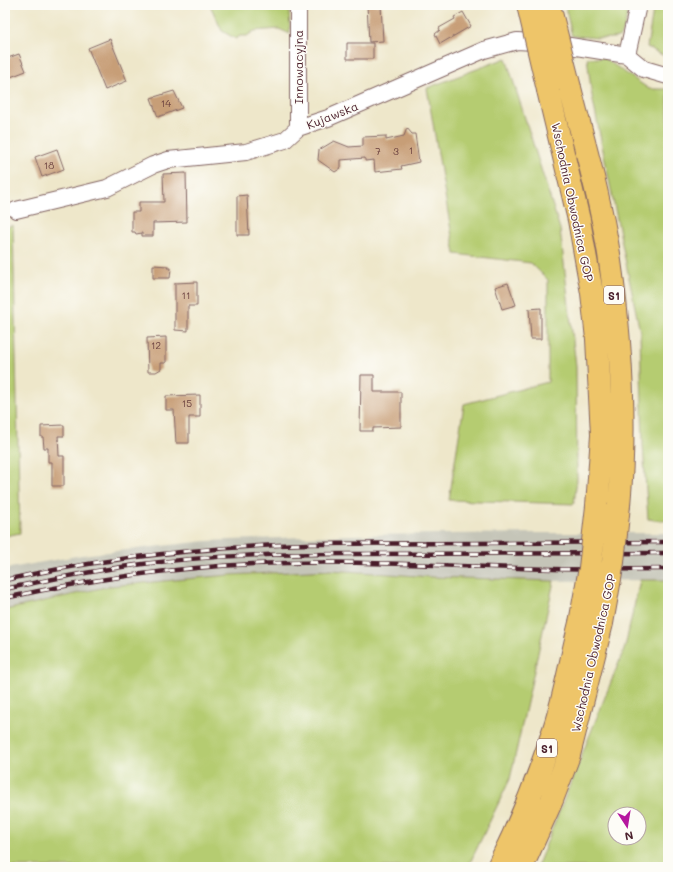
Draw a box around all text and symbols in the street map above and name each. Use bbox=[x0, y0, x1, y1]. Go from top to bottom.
street label: Innowacyjna bbox=[290, 30, 306, 104]
house number: 14 bbox=[161, 96, 171, 110]
street label: Kujawska bbox=[304, 97, 360, 133]
street label: Wschodnia Obwodnica GOP bbox=[548, 121, 598, 283]
house number: 1 bbox=[409, 143, 413, 157]
house number: 7 bbox=[375, 144, 381, 158]
house number: 3 bbox=[393, 144, 399, 158]
house number: 18 bbox=[44, 158, 54, 172]
road number: S1 bbox=[604, 286, 624, 304]
house number: 11 bbox=[182, 288, 190, 302]
house number: 12 bbox=[151, 338, 161, 352]
house number: 15 bbox=[182, 396, 192, 410]
street label: Wschodnia Obwodnica GOP bbox=[567, 572, 619, 734]
road number: S1 bbox=[537, 739, 557, 757]
north arrow bbox=[607, 806, 647, 846]
text: N bbox=[624, 828, 635, 844]

